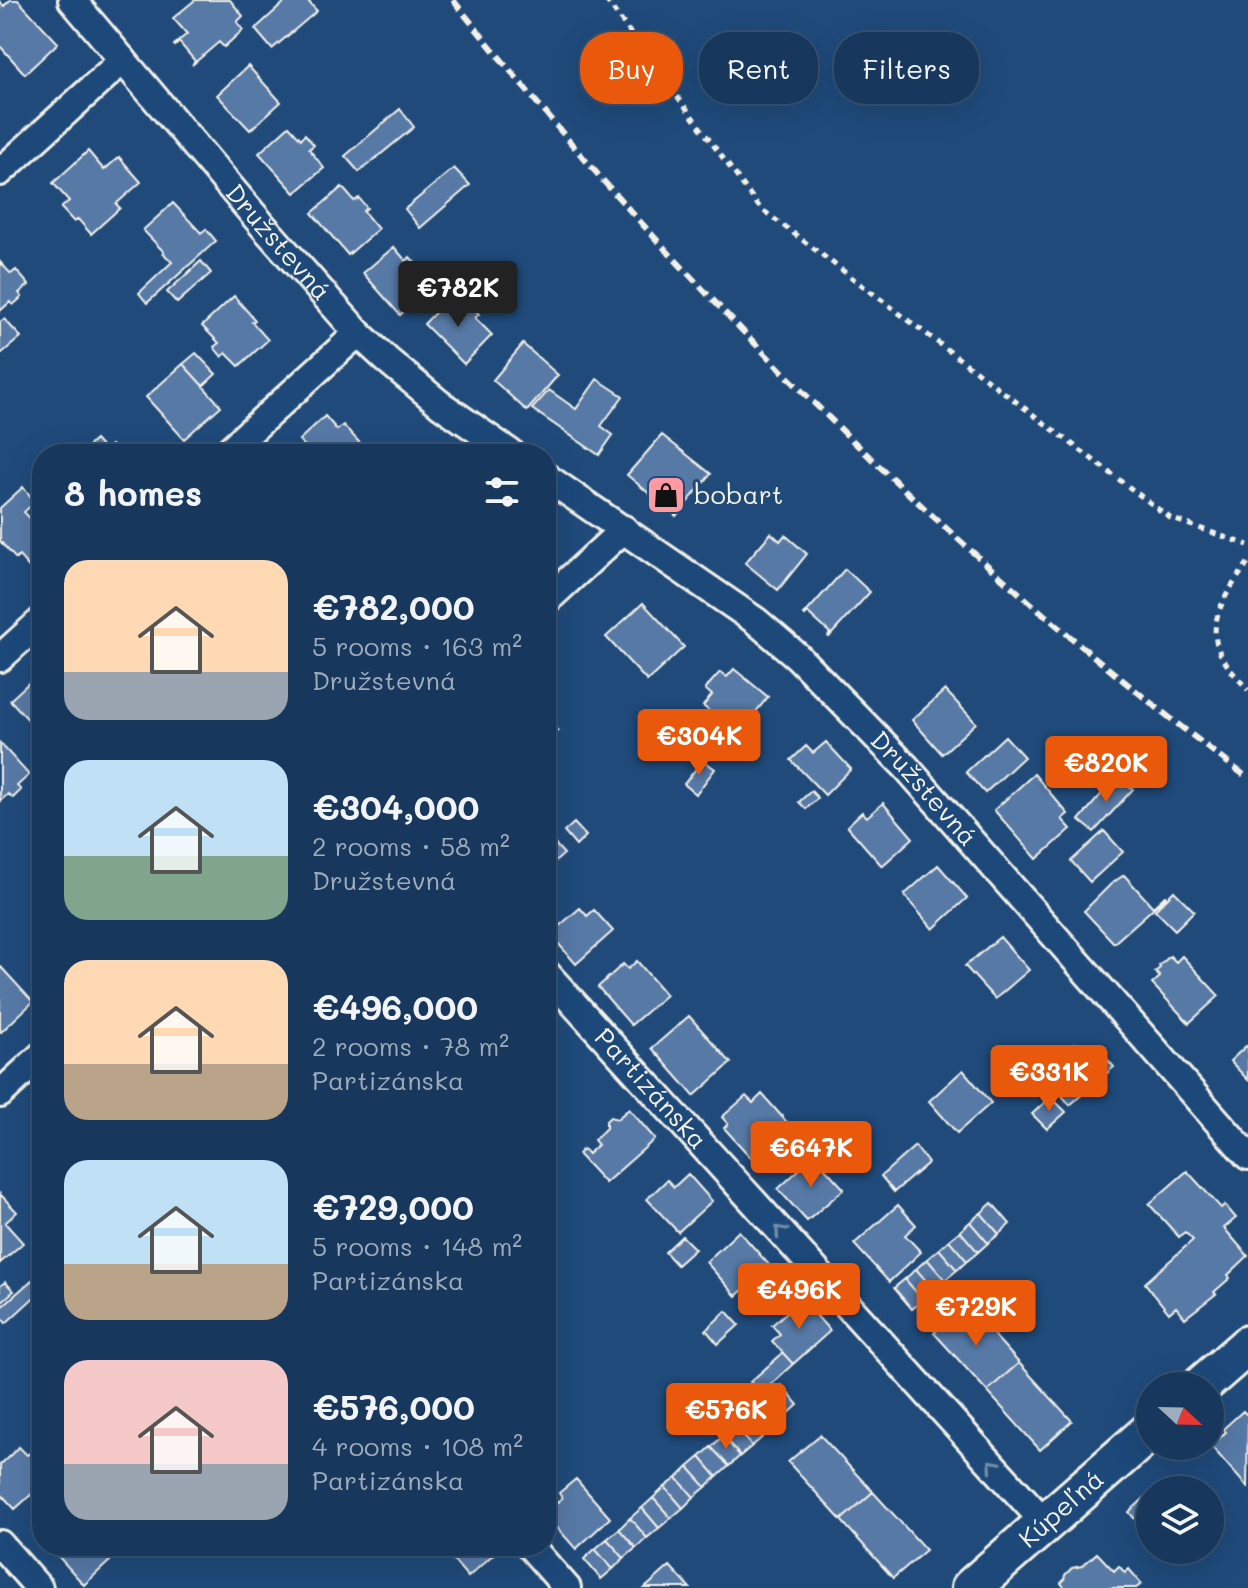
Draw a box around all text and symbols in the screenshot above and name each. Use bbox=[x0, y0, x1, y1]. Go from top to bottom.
chip: Buy bbox=[580, 32, 683, 104]
chip: Rent bbox=[699, 32, 818, 104]
chip: Filters bbox=[834, 32, 979, 104]
street label: Družstevná bbox=[219, 176, 339, 307]
pin: €782K bbox=[402, 261, 514, 329]
text: €782K bbox=[416, 270, 500, 304]
text: 8 homes bbox=[64, 470, 202, 515]
icon: filters bbox=[480, 470, 524, 514]
shop icon: bobart bbox=[645, 474, 687, 516]
place label: bobart bbox=[694, 477, 783, 511]
text: €782,000 bbox=[312, 584, 475, 629]
icon: home bbox=[128, 592, 224, 688]
text: 5 rooms · 163 m² bbox=[312, 629, 522, 663]
text: Družstevná bbox=[312, 663, 456, 697]
pin: €304K bbox=[643, 709, 755, 777]
text: €304K bbox=[656, 718, 743, 752]
street label: Družstevná bbox=[864, 723, 986, 853]
pin: €820K bbox=[1050, 736, 1162, 804]
text: €820K bbox=[1063, 745, 1149, 779]
text: €304,000 bbox=[312, 784, 479, 829]
icon: home bbox=[128, 792, 224, 888]
text: 2 rooms · 58 m² bbox=[312, 829, 510, 863]
text: Družstevná bbox=[312, 863, 456, 897]
text: €496,000 bbox=[312, 984, 478, 1029]
icon: home bbox=[128, 992, 224, 1088]
street label: Partizánska bbox=[588, 1020, 715, 1156]
text: 2 rooms · 78 m² bbox=[312, 1029, 509, 1063]
pin: €331K bbox=[993, 1045, 1105, 1113]
text: €331K bbox=[1009, 1054, 1089, 1088]
text: Partizánska bbox=[312, 1063, 464, 1097]
pin: €647K bbox=[755, 1121, 867, 1189]
text: €647K bbox=[769, 1130, 853, 1164]
text: €729,000 bbox=[312, 1184, 474, 1229]
icon: home bbox=[128, 1192, 224, 1288]
one-way arrow bbox=[776, 1226, 790, 1241]
text: 5 rooms · 148 m² bbox=[312, 1229, 522, 1263]
text: Partizánska bbox=[312, 1263, 464, 1297]
pin: €496K bbox=[743, 1263, 855, 1331]
text: €496K bbox=[756, 1272, 842, 1306]
pin: €729K bbox=[920, 1280, 1032, 1348]
text: €729K bbox=[935, 1289, 1017, 1323]
north arrow bbox=[1136, 1372, 1224, 1460]
map controls bbox=[1136, 1372, 1224, 1564]
pin: €576K bbox=[670, 1383, 782, 1451]
text: €576,000 bbox=[312, 1384, 475, 1429]
icon: home bbox=[128, 1392, 224, 1488]
text: €576K bbox=[684, 1392, 768, 1426]
text: 4 rooms · 108 m² bbox=[312, 1429, 523, 1463]
one-way arrow bbox=[987, 1460, 1002, 1474]
street label: Kúpeľná bbox=[1011, 1462, 1110, 1555]
text: Partizánska bbox=[312, 1463, 464, 1497]
button: layers bbox=[1136, 1476, 1224, 1564]

